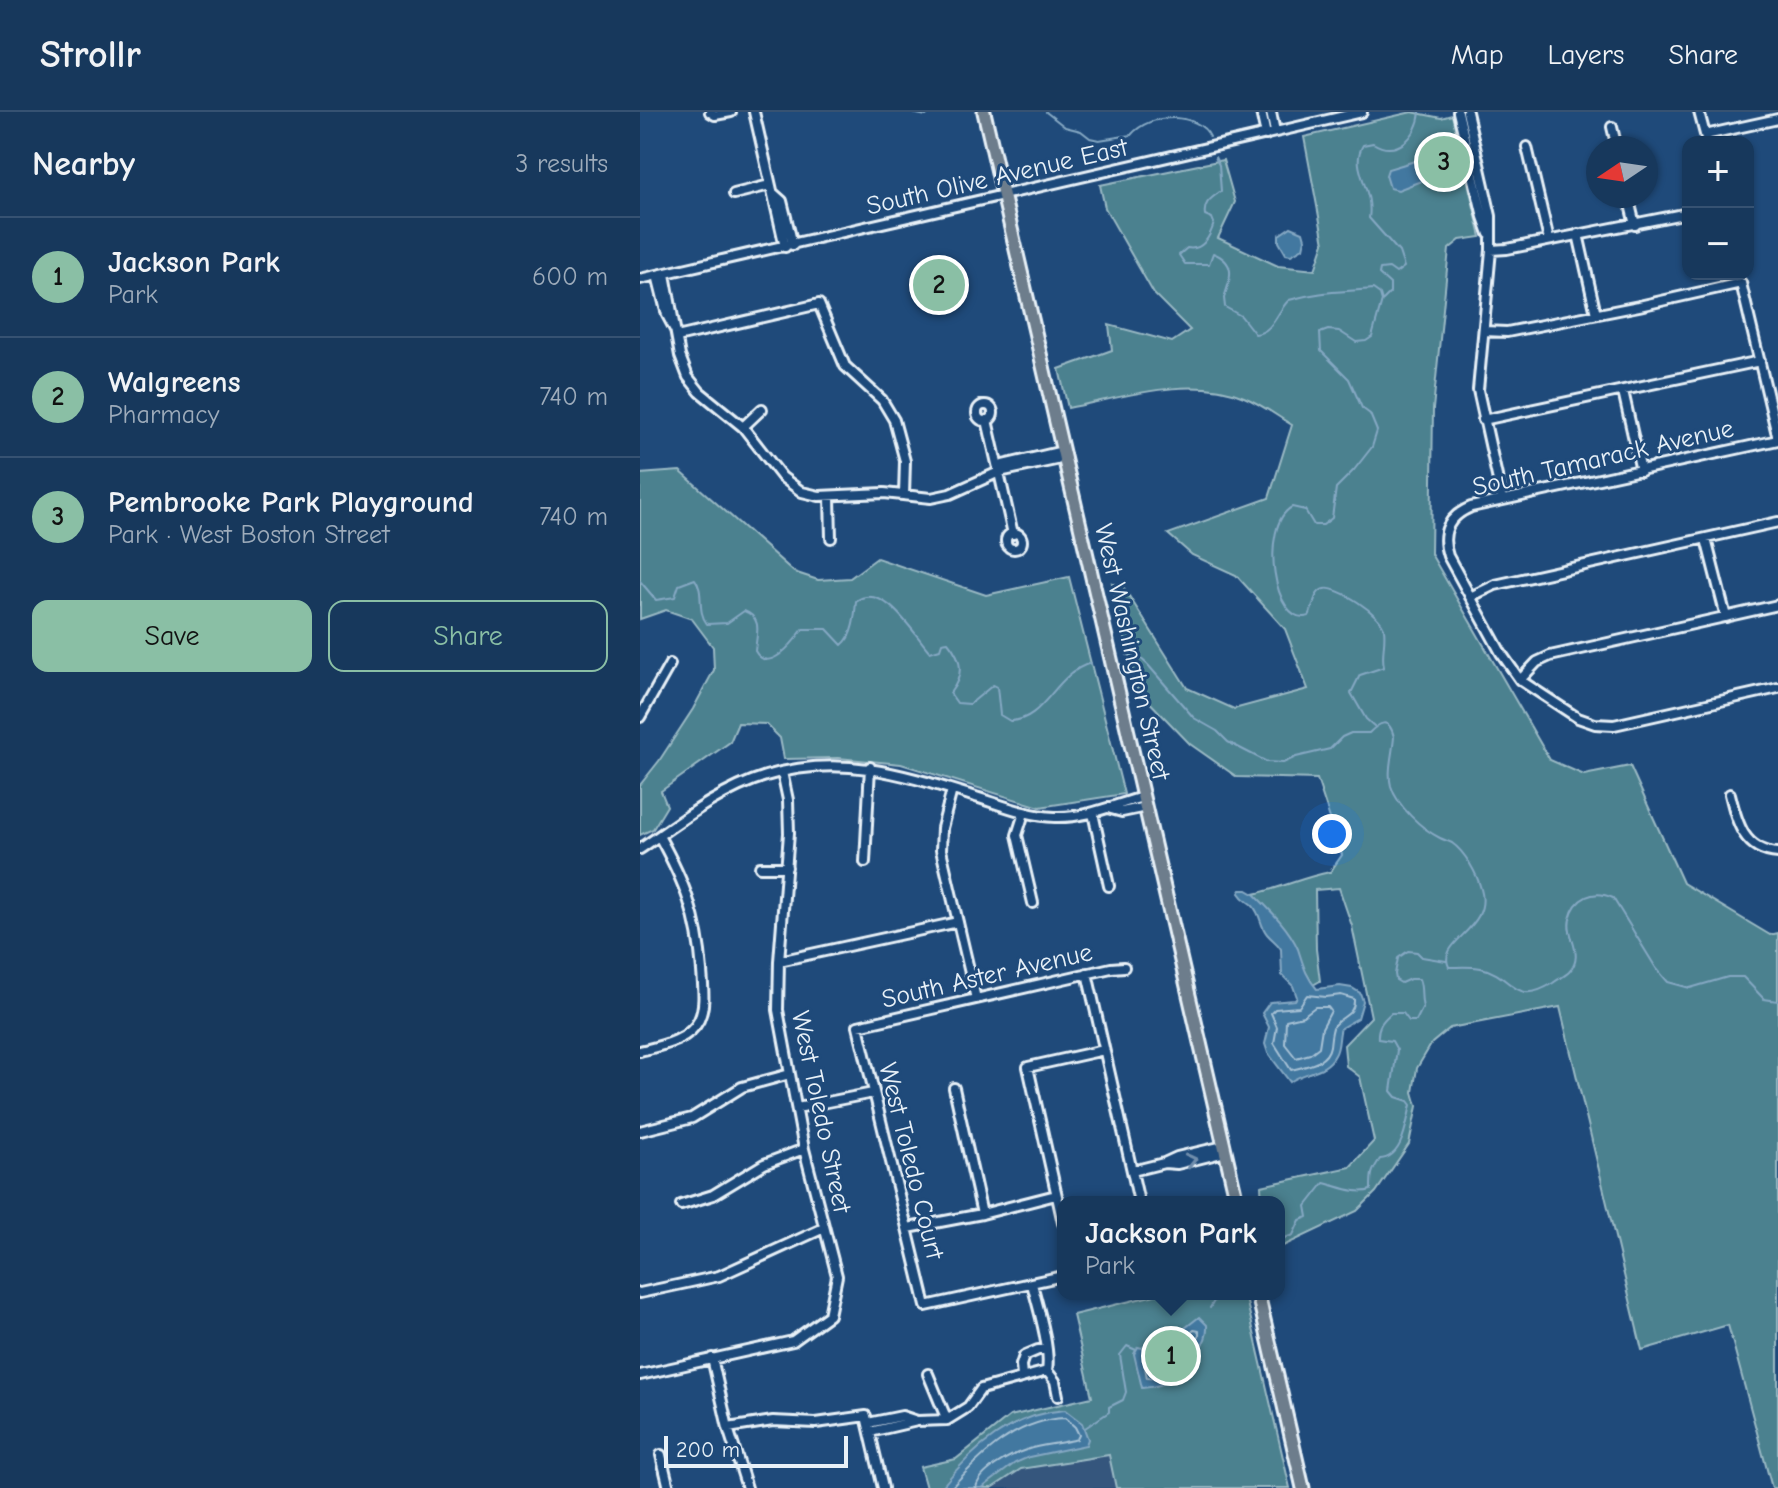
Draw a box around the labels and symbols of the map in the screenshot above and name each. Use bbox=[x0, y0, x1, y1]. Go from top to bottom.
street label: South Olive Avenue East bbox=[864, 132, 1132, 222]
pin: 3 bbox=[1418, 132, 1470, 192]
north arrow bbox=[1586, 136, 1658, 208]
pin: 2 bbox=[913, 255, 965, 315]
street label: South Tamarack Avenue bbox=[1469, 413, 1737, 503]
street label: West Washington Street bbox=[1088, 521, 1176, 785]
your location bbox=[1312, 814, 1352, 854]
street label: South Aster Avenue bbox=[879, 937, 1095, 1015]
street label: West Toledo Street bbox=[785, 1008, 857, 1217]
street label: West Toledo Court bbox=[872, 1060, 950, 1264]
one-way arrow bbox=[1184, 1153, 1198, 1170]
pin: 1 bbox=[1145, 1326, 1197, 1386]
scale bar bbox=[664, 1432, 848, 1468]

